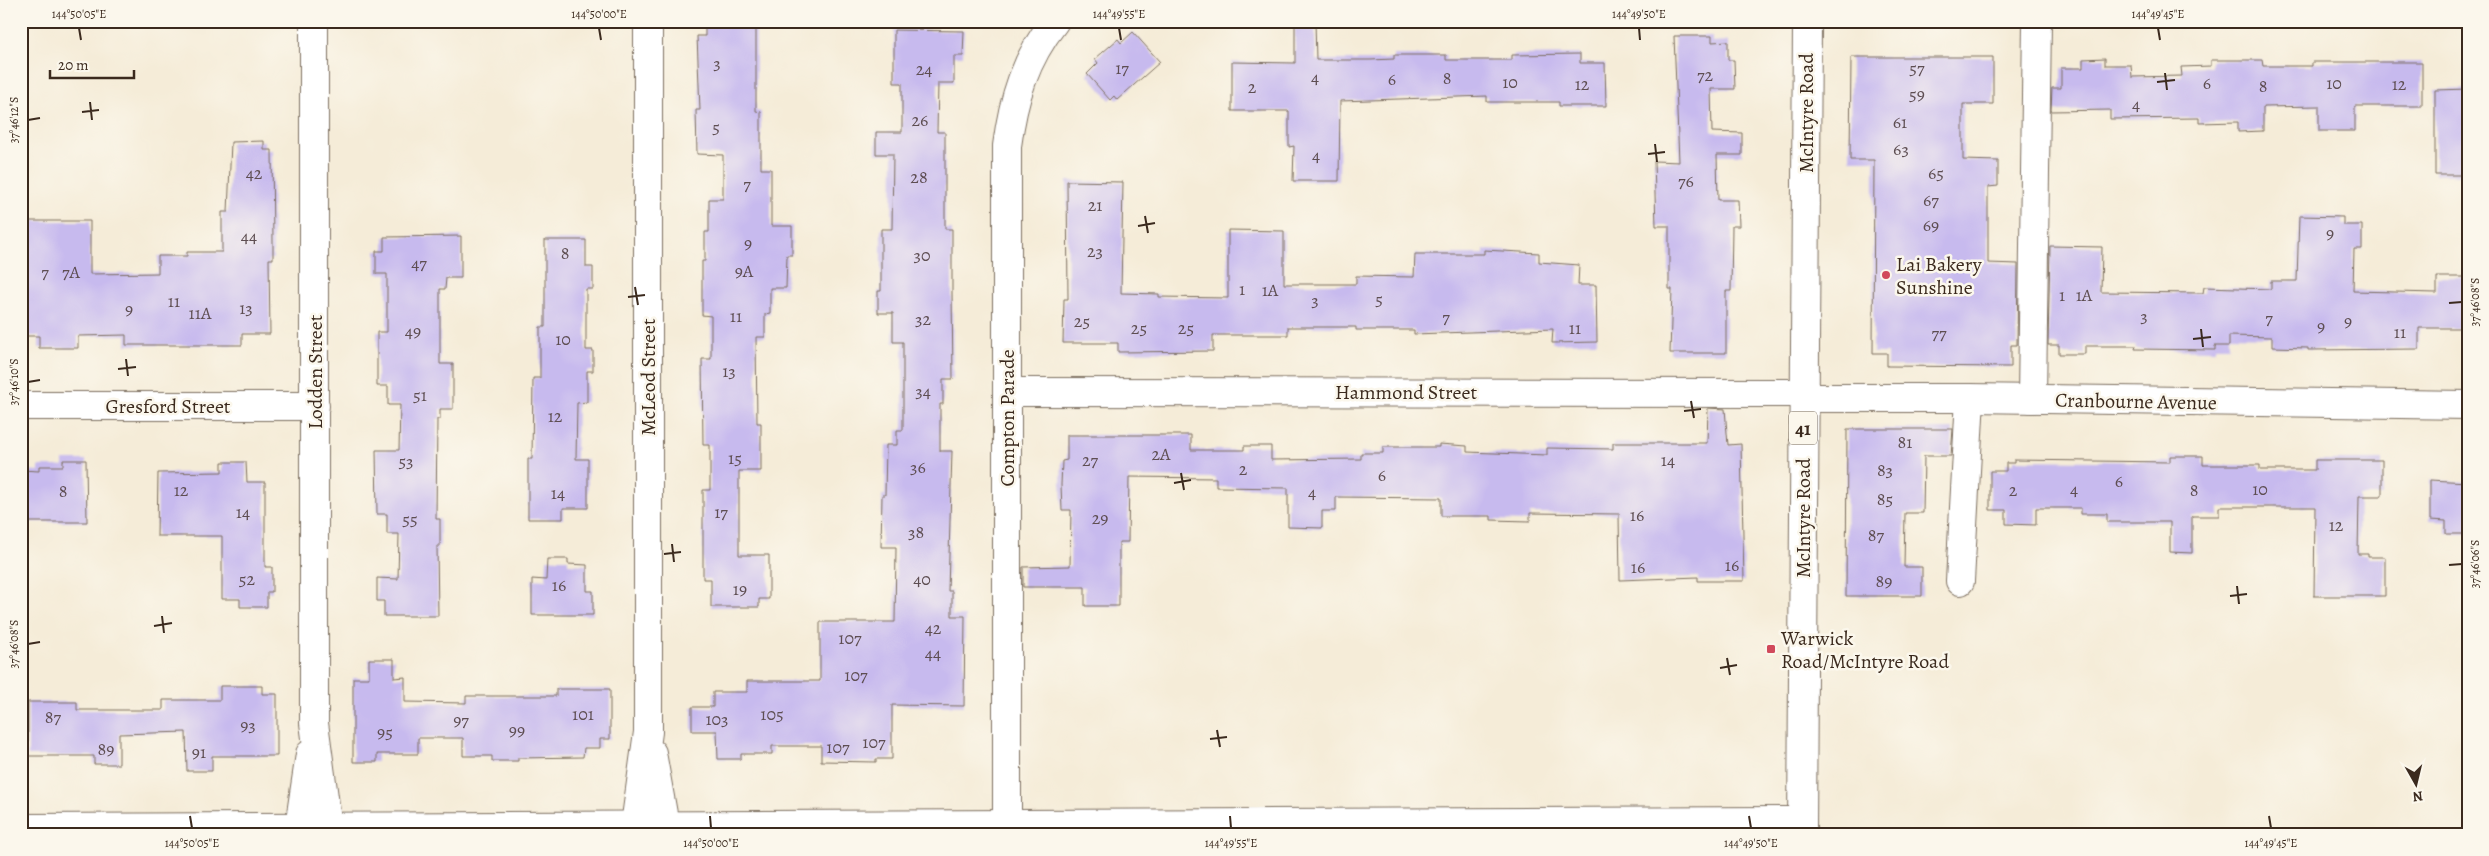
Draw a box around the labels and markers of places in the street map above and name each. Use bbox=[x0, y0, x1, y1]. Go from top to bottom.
place label: Lai Bakery Sunshine bbox=[1896, 251, 1983, 301]
marker: Lai Bakery Sunshine bbox=[1880, 269, 1892, 281]
place label: Warwick Road/McIntyre Road bbox=[1780, 625, 1949, 675]
marker: Warwick Road/McIntyre Road bbox=[1765, 643, 1777, 655]

